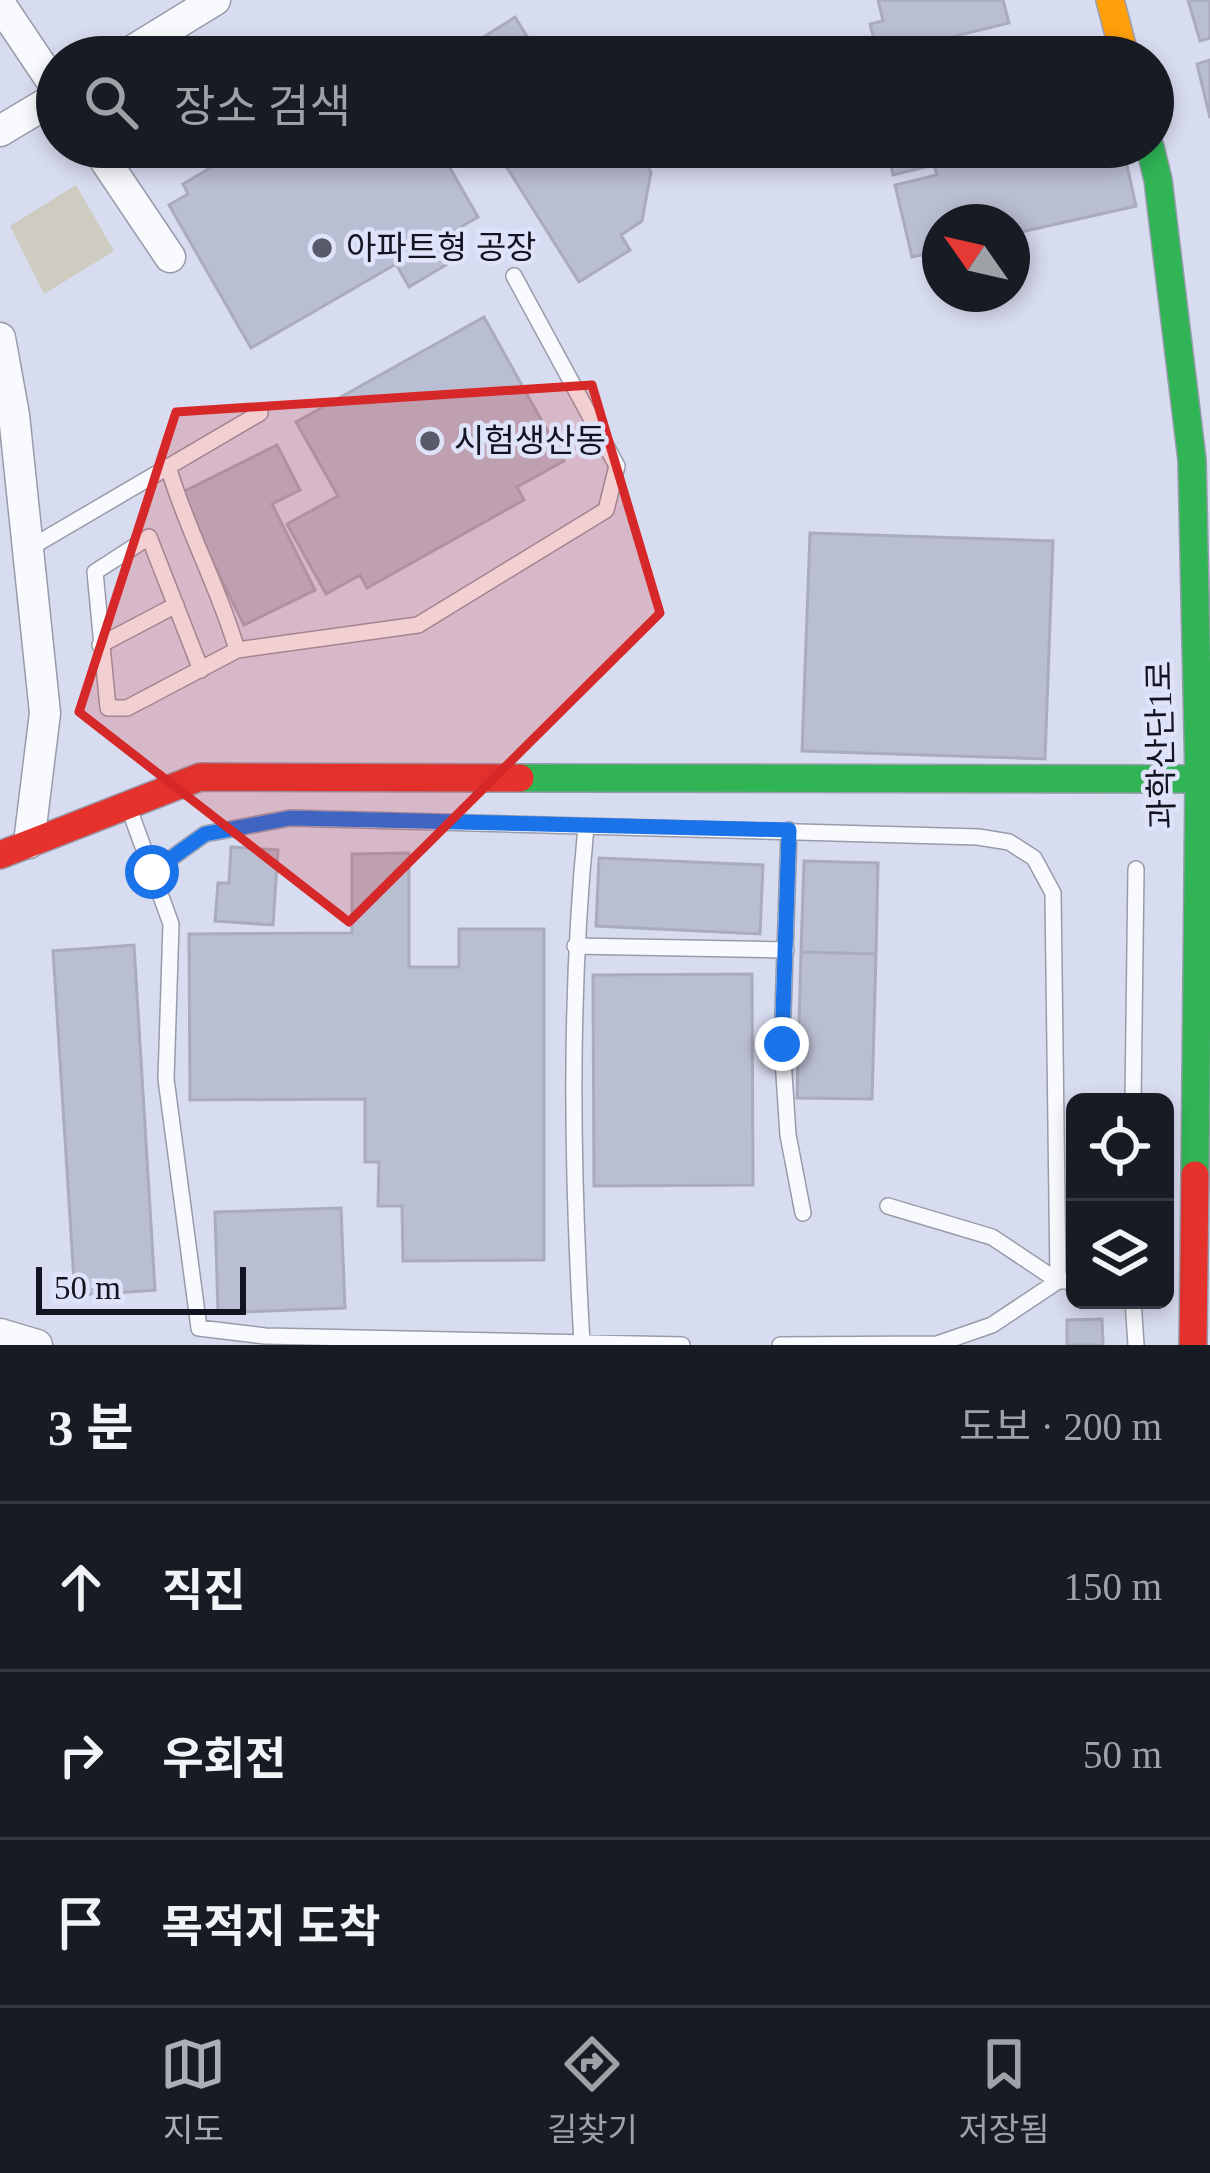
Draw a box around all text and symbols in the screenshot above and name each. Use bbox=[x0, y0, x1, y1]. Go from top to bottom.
search box bbox=[36, 36, 1174, 168]
icon: search bbox=[78, 69, 144, 135]
text: 장소 검색 bbox=[174, 82, 351, 132]
north arrow bbox=[922, 204, 1030, 312]
place label: 아파트형 공장 bbox=[346, 230, 536, 266]
marker: 아파트형 공장 bbox=[309, 235, 335, 261]
place label: 시험생산동 bbox=[454, 423, 606, 459]
marker: 시험생산동 bbox=[417, 428, 443, 454]
street label: 과학산단1로 bbox=[1142, 661, 1180, 829]
route start bbox=[125, 845, 179, 899]
route end bbox=[755, 1017, 809, 1071]
map controls bbox=[1066, 1093, 1174, 1309]
button: locate bbox=[1066, 1093, 1174, 1201]
button: layers bbox=[1066, 1201, 1174, 1309]
scale bar bbox=[36, 1261, 246, 1314]
text: 50 m bbox=[54, 1270, 121, 1306]
text: 3 분 bbox=[48, 1400, 133, 1456]
text: 도보 · 200 m bbox=[959, 1405, 1162, 1448]
icon: ahead bbox=[48, 1554, 114, 1620]
text: 150 m bbox=[1063, 1565, 1162, 1608]
text: 직진 bbox=[162, 1566, 245, 1616]
icon: right bbox=[48, 1722, 114, 1788]
text: 50 m bbox=[1083, 1733, 1162, 1776]
text: 우회전 bbox=[162, 1734, 286, 1784]
icon: arrive bbox=[48, 1890, 114, 1956]
text: 목적지 도착 bbox=[162, 1902, 380, 1952]
tab: 지도 bbox=[160, 2031, 226, 2151]
tab: 길찾기 bbox=[547, 2031, 638, 2151]
tab: 저장됨 bbox=[959, 2031, 1050, 2151]

